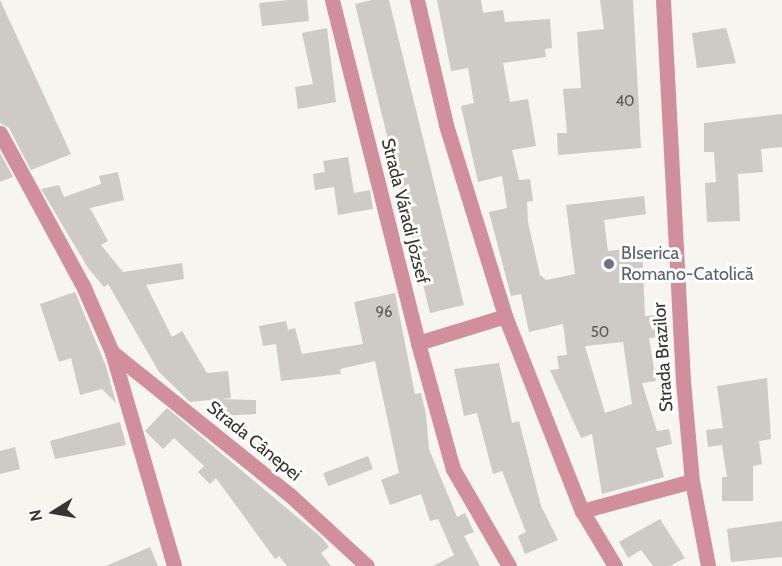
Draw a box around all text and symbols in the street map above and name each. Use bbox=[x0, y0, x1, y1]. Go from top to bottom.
house number: 40 bbox=[615, 93, 635, 111]
street label: Strada Váradi József bbox=[376, 136, 434, 286]
place label: BIserica Romano-Catolică bbox=[621, 243, 754, 286]
marker: BIserica Romano-Catolică bbox=[602, 257, 616, 271]
street label: Strada Brazilor bbox=[648, 301, 678, 413]
house number: 96 bbox=[375, 304, 393, 322]
house number: 50 bbox=[591, 324, 609, 342]
street label: Strada Cânepei bbox=[202, 396, 306, 486]
north arrow bbox=[24, 482, 84, 542]
text: N bbox=[25, 508, 46, 523]

